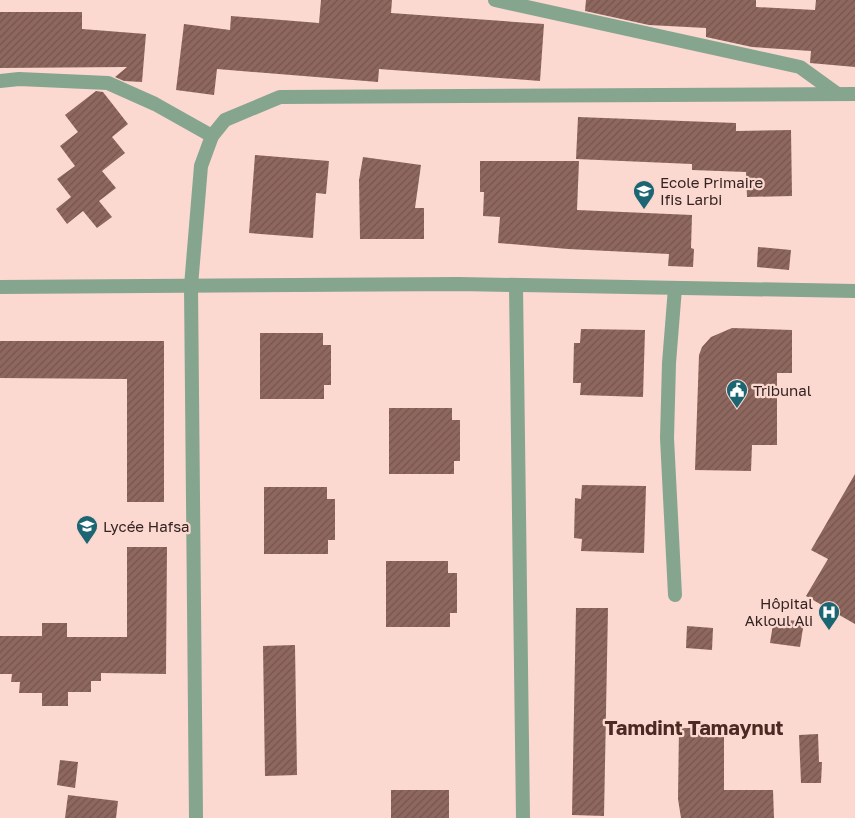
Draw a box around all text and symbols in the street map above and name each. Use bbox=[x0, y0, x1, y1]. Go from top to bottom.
place label: Ecole Primaire Ifis Larbi bbox=[660, 173, 763, 208]
school or university icon: Ecole Primaire Ifis Larbi bbox=[632, 179, 656, 210]
public building icon: Tribunal bbox=[725, 378, 749, 409]
place label: Tribunal bbox=[753, 381, 812, 399]
school or university icon: Lycée Hafsa bbox=[75, 514, 99, 545]
place label: Lycée Hafsa bbox=[103, 517, 190, 535]
place label: Hôpital Akloul Ali bbox=[745, 594, 813, 629]
hospital icon: Hôpital Akloul Ali bbox=[817, 600, 841, 631]
district label: Tamdint Tamaynut bbox=[604, 715, 784, 739]

